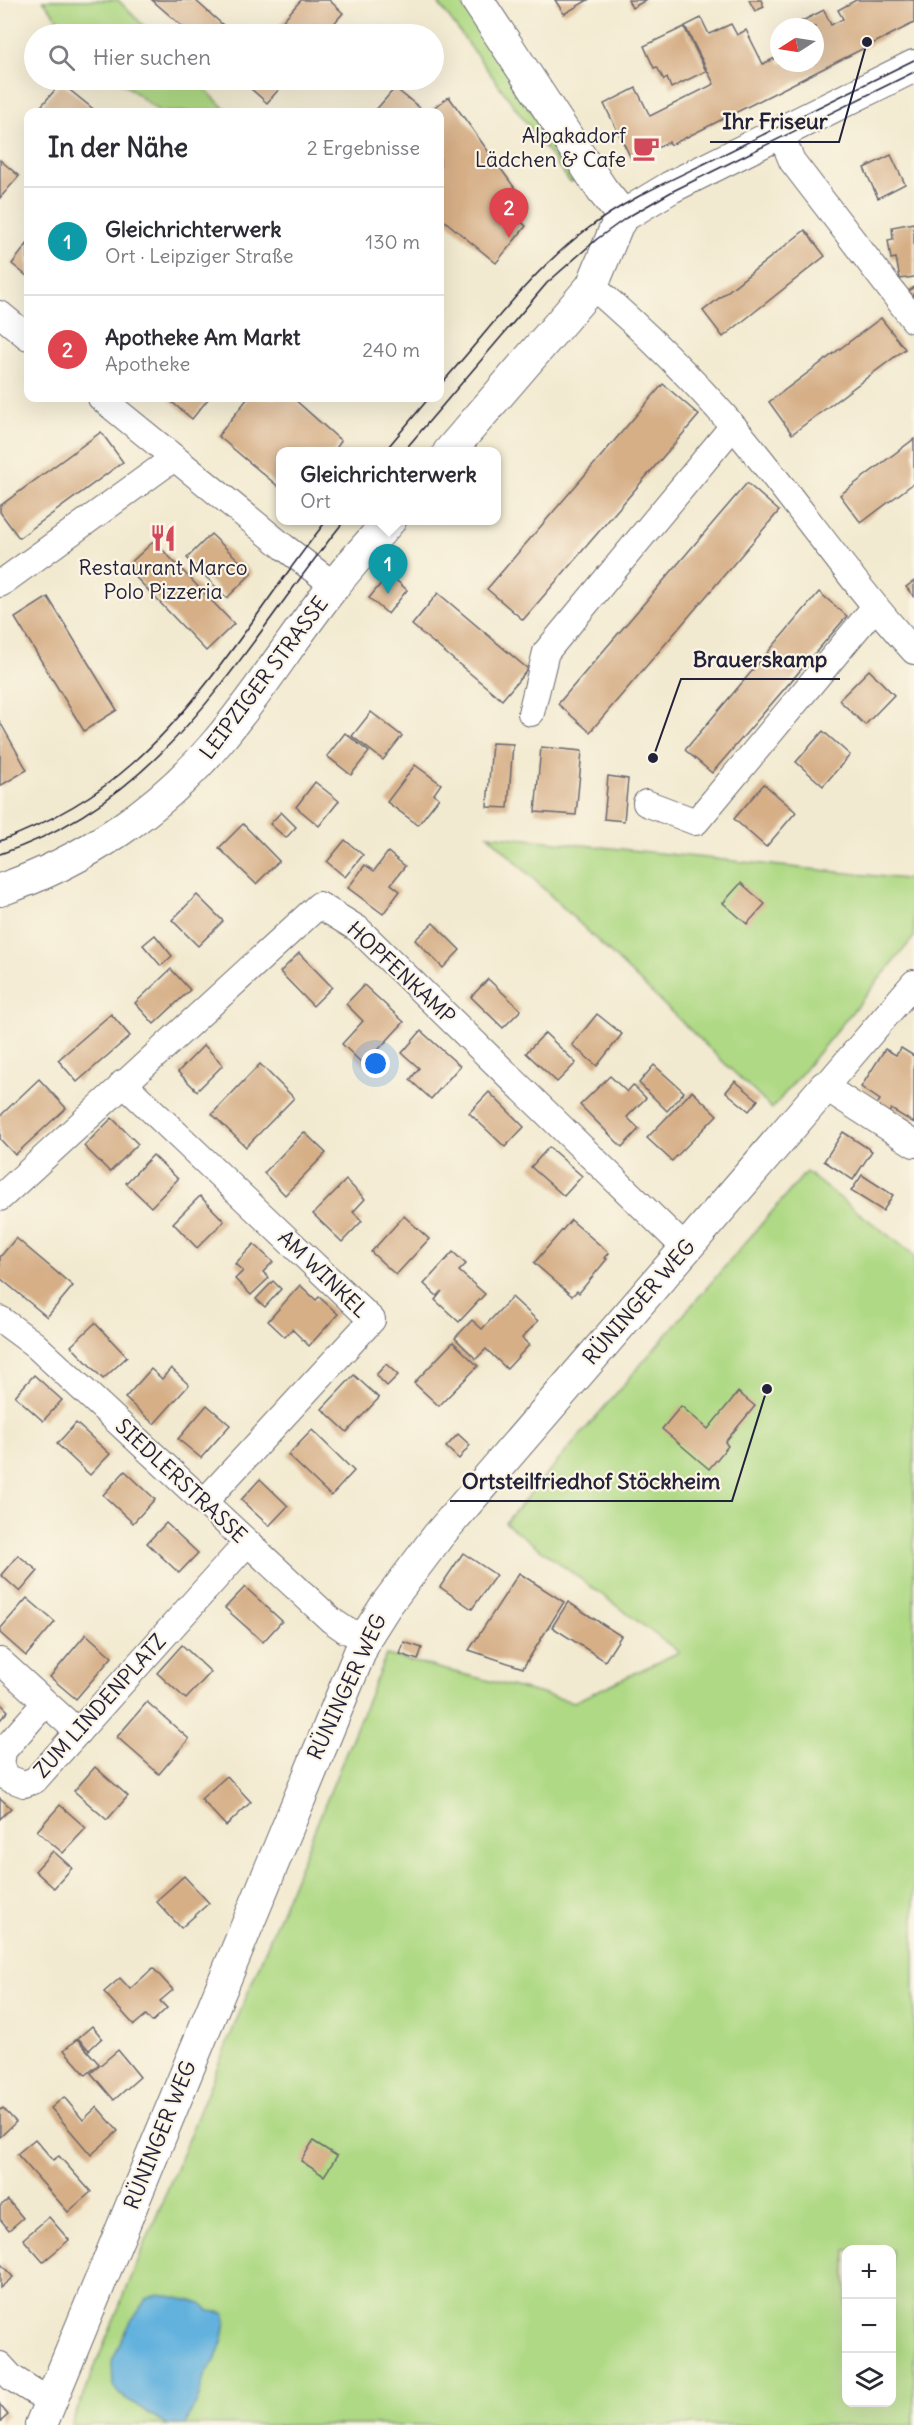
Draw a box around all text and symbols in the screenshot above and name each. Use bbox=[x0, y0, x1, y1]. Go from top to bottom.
north arrow bbox=[770, 18, 824, 72]
search box bbox=[24, 24, 444, 90]
icon: search bbox=[45, 41, 78, 74]
text: Hier suchen bbox=[93, 43, 211, 71]
callout: Ihr Friseur bbox=[710, 102, 839, 142]
text: Ihr Friseur bbox=[722, 107, 829, 135]
place label: Alpakadorf Lädchen & Cafe bbox=[475, 122, 627, 173]
text: In der Nähe bbox=[48, 131, 188, 164]
cafe icon: Alpakadorf Lädchen & Cafe bbox=[631, 133, 661, 163]
text: 2 Ergebnisse bbox=[307, 135, 420, 160]
pin: 2 bbox=[490, 188, 528, 238]
text: Gleichrichterwerk bbox=[105, 215, 281, 243]
text: 1 bbox=[64, 229, 71, 254]
text: 130 m bbox=[365, 229, 420, 254]
text: Ort · Leipziger Straße bbox=[105, 243, 294, 268]
text: Apotheke Am Markt bbox=[105, 323, 301, 351]
text: 2 bbox=[62, 337, 73, 362]
text: 240 m bbox=[362, 337, 420, 362]
text: Apotheke bbox=[105, 351, 190, 376]
popup bbox=[276, 447, 501, 525]
text: Gleichrichterwerk bbox=[300, 460, 477, 488]
text: Ort bbox=[300, 488, 331, 513]
restaurant icon: Restaurant Marco Polo Pizzeria bbox=[148, 523, 178, 553]
pin: 1 bbox=[368, 544, 408, 594]
place label: Restaurant Marco Polo Pizzeria bbox=[79, 554, 247, 605]
street label: LEIPZIGER STRASSE bbox=[193, 591, 334, 765]
callout: Brauerskamp bbox=[681, 639, 840, 679]
text: Brauerskamp bbox=[693, 645, 827, 673]
street label: HOPFENKAMP bbox=[341, 915, 461, 1030]
your location bbox=[361, 1049, 390, 1078]
street label: AM WINKEL bbox=[273, 1224, 374, 1323]
street label: RÜNINGER WEG bbox=[577, 1233, 701, 1370]
street label: SIEDLERSTRASSE bbox=[110, 1413, 253, 1549]
callout: Ortsteilfriedhof Stöckheim bbox=[450, 1461, 732, 1501]
text: Ortsteilfriedhof Stöckheim bbox=[462, 1467, 720, 1495]
street label: RÜNINGER WEG bbox=[301, 1609, 392, 1764]
street label: ZUM LINDENPLATZ bbox=[28, 1628, 171, 1783]
street label: RÜNINGER WEG bbox=[117, 2056, 202, 2213]
map controls bbox=[842, 2245, 896, 2407]
button: + bbox=[842, 2245, 896, 2299]
button: − bbox=[842, 2299, 896, 2353]
button: layers bbox=[842, 2353, 896, 2407]

